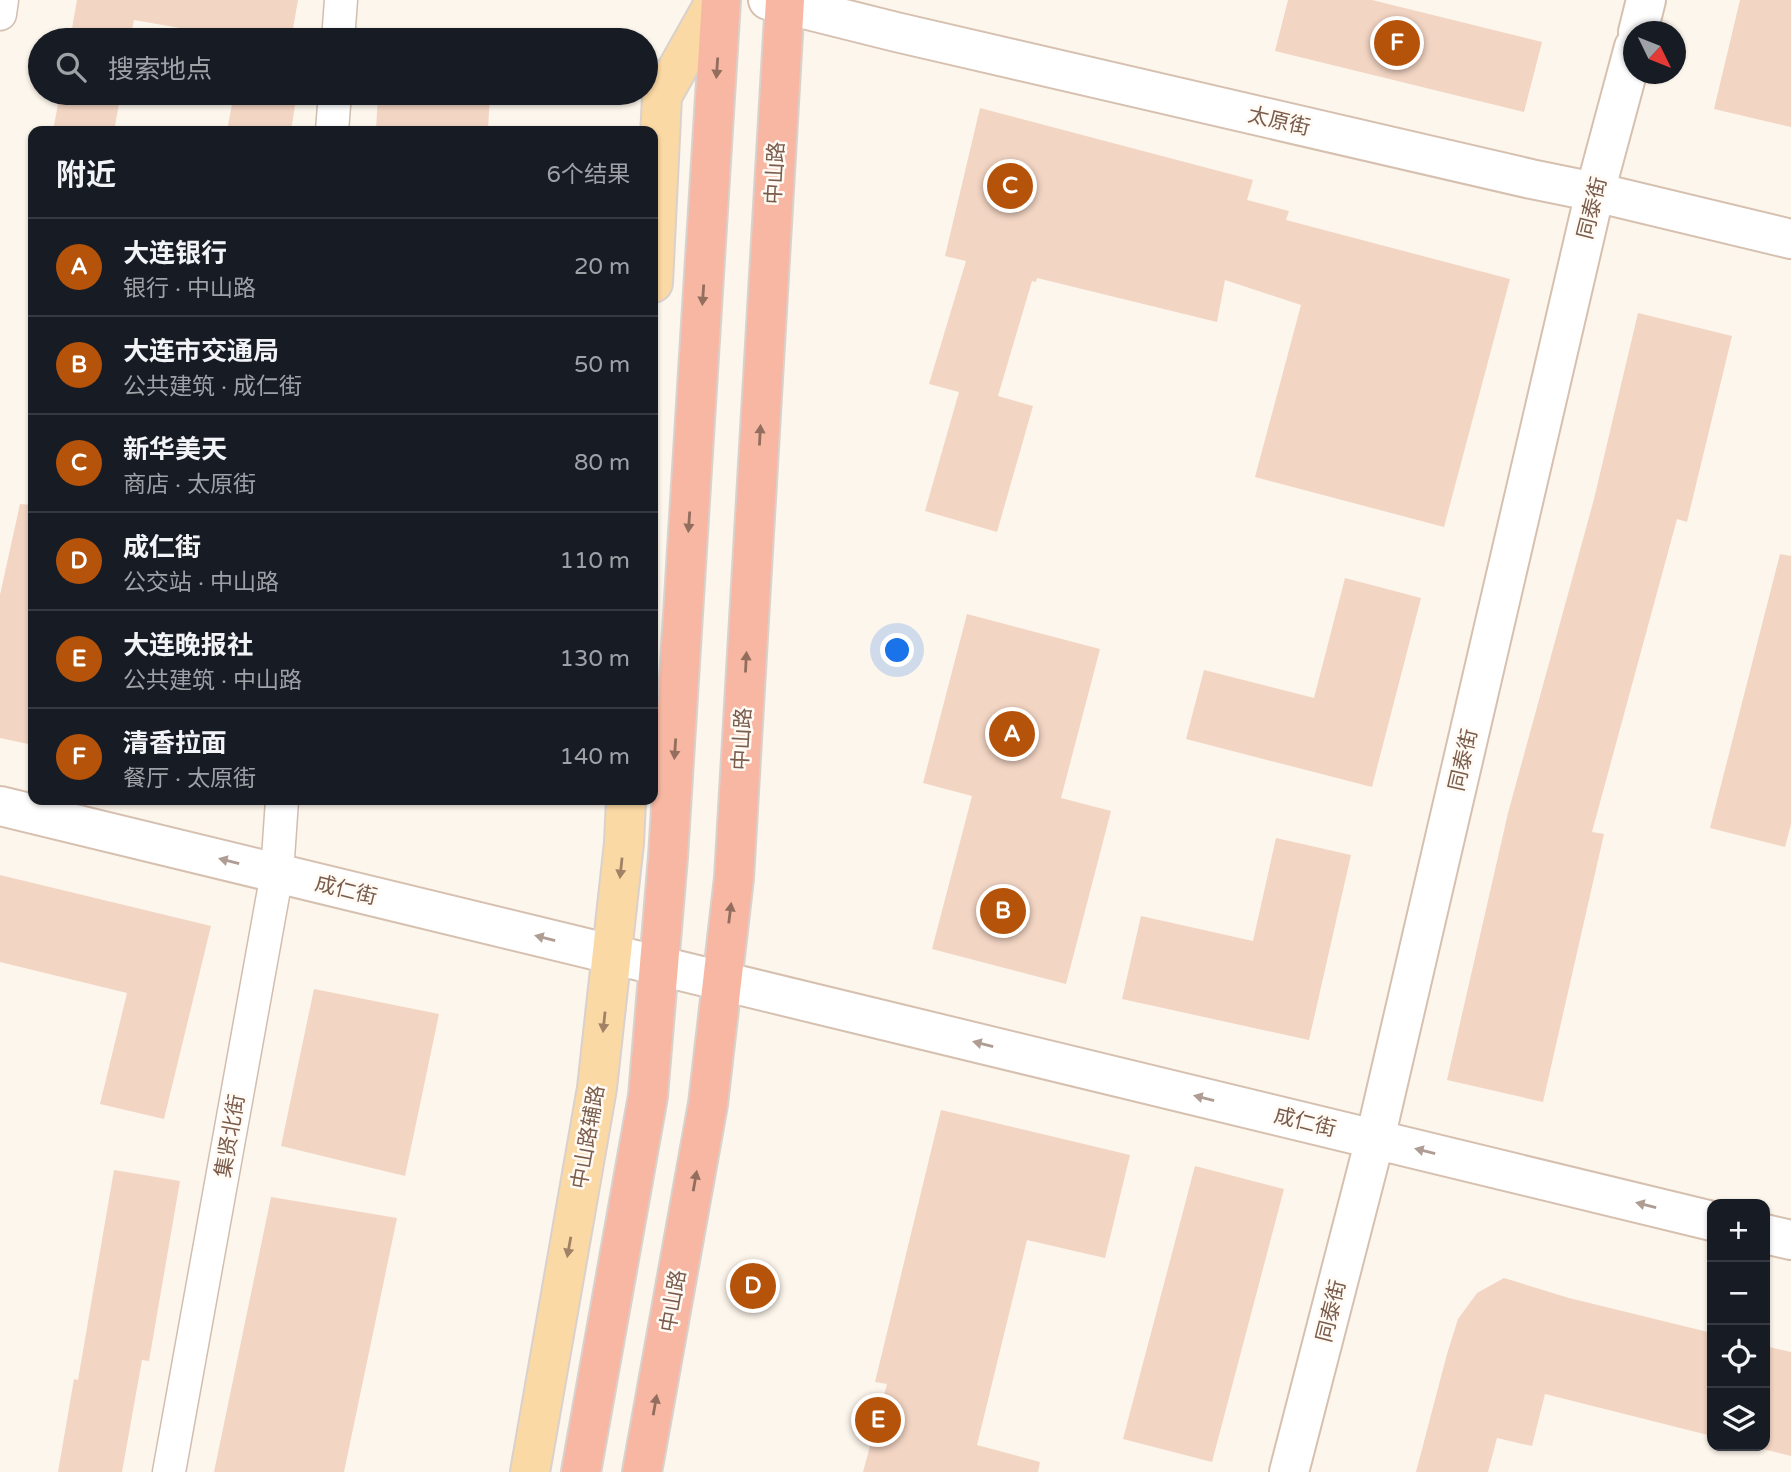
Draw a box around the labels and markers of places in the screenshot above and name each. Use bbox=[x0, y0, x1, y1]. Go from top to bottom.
pin: F bbox=[1374, 17, 1420, 69]
pin: C bbox=[987, 160, 1033, 212]
pin: A bbox=[989, 708, 1035, 760]
pin: B bbox=[980, 885, 1026, 937]
pin: D bbox=[730, 1260, 776, 1312]
pin: E bbox=[855, 1394, 901, 1446]

